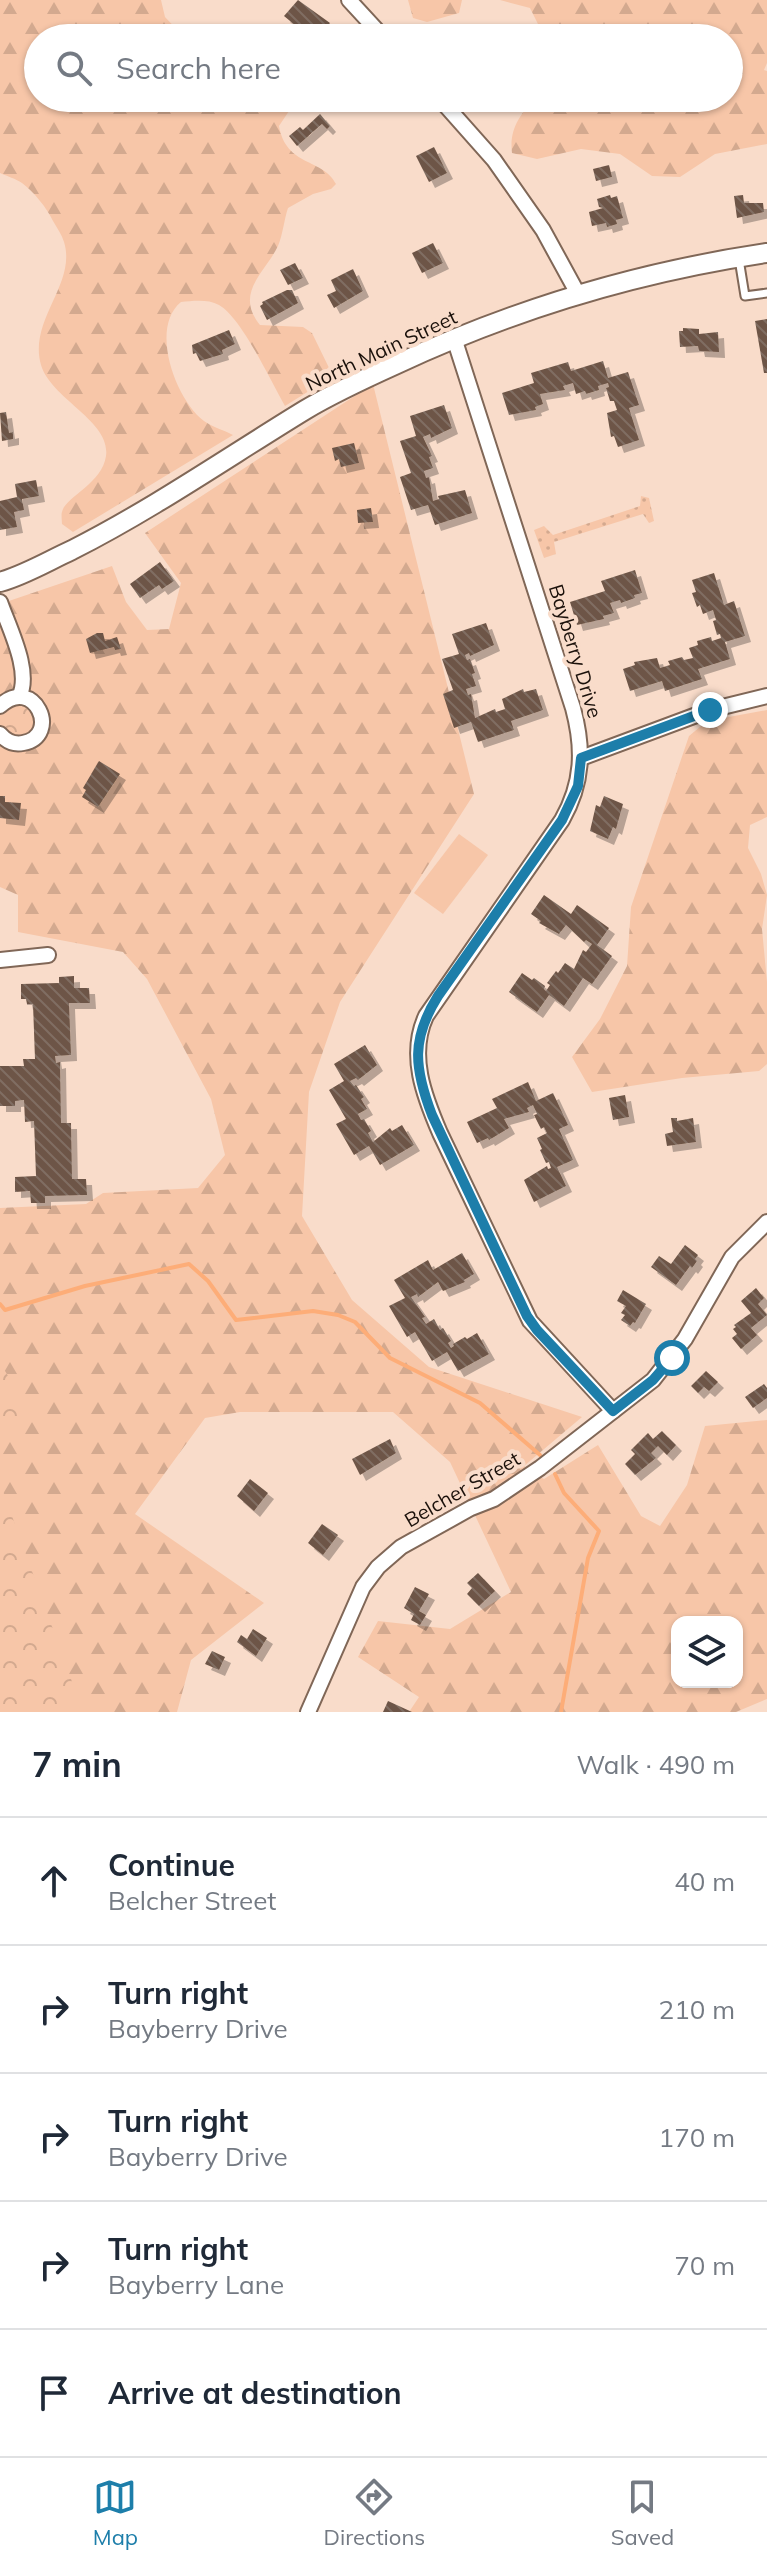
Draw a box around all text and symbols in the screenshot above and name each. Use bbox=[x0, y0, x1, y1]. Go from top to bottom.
search box bbox=[24, 24, 743, 112]
icon: search bbox=[52, 46, 96, 90]
text: Search here bbox=[116, 49, 281, 87]
street label: North Main Street bbox=[301, 304, 461, 396]
street label: Bayberry Drive bbox=[544, 581, 608, 721]
route end bbox=[692, 692, 728, 728]
route start bbox=[654, 1340, 690, 1376]
street label: Belcher Street bbox=[400, 1446, 524, 1532]
map controls bbox=[671, 1616, 743, 1688]
button: layers bbox=[671, 1616, 743, 1688]
text: 7 min bbox=[32, 1743, 122, 1786]
text: Walk · 490 m bbox=[576, 1748, 735, 1781]
text: Continue bbox=[108, 1846, 235, 1884]
icon: ahead bbox=[32, 1859, 76, 1903]
text: 40 m bbox=[674, 1865, 735, 1898]
text: Belcher Street bbox=[108, 1884, 276, 1917]
text: Turn right bbox=[108, 1974, 248, 2012]
icon: right bbox=[32, 1987, 76, 2031]
text: 210 m bbox=[659, 1993, 735, 2026]
text: Bayberry Drive bbox=[108, 2012, 288, 2045]
text: Turn right bbox=[108, 2102, 248, 2140]
icon: right bbox=[32, 2115, 76, 2159]
text: 170 m bbox=[659, 2121, 735, 2154]
text: Bayberry Drive bbox=[108, 2140, 288, 2173]
text: Turn right bbox=[108, 2230, 248, 2268]
icon: right bbox=[32, 2243, 76, 2287]
text: 70 m bbox=[674, 2249, 735, 2282]
text: Bayberry Lane bbox=[108, 2268, 284, 2301]
icon: arrive bbox=[32, 2371, 76, 2415]
text: Arrive at destination bbox=[108, 2374, 402, 2412]
tab: Map bbox=[93, 2475, 138, 2551]
tab: Directions bbox=[324, 2475, 425, 2551]
tab: Saved bbox=[611, 2475, 674, 2551]

